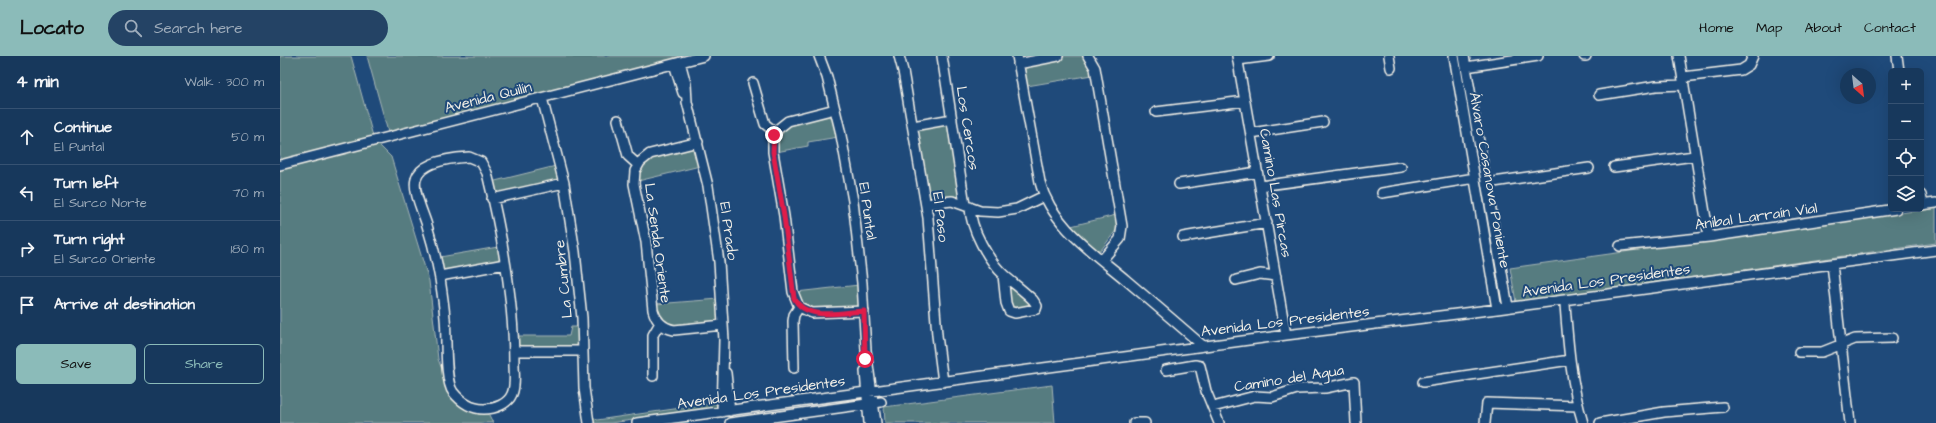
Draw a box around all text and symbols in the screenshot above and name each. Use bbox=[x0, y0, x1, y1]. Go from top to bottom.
search box bbox=[108, 10, 388, 46]
text: Locato bbox=[20, 15, 84, 42]
icon: search bbox=[122, 17, 144, 39]
text: Search here bbox=[154, 18, 242, 39]
text: Home bbox=[1699, 18, 1734, 38]
text: Map bbox=[1756, 18, 1782, 38]
text: About bbox=[1804, 18, 1842, 38]
text: Contact bbox=[1864, 18, 1916, 38]
north arrow bbox=[1840, 68, 1876, 104]
map controls bbox=[1888, 68, 1924, 212]
button: + bbox=[1888, 68, 1924, 104]
text: 4 min bbox=[16, 70, 59, 94]
text: Walk · 300 m bbox=[185, 73, 264, 91]
street label: Avenida Quilín bbox=[442, 76, 534, 118]
street label: Los Cercos bbox=[950, 85, 985, 172]
street label: Álvaro Casanova Poniente bbox=[1464, 90, 1515, 270]
button: − bbox=[1888, 104, 1924, 140]
text: Continue bbox=[54, 117, 112, 138]
icon: ahead bbox=[16, 126, 38, 148]
route end bbox=[765, 126, 783, 144]
street label: Camino Las Pircas bbox=[1254, 127, 1297, 260]
text: 50 m bbox=[231, 128, 264, 146]
text: El Puntal bbox=[54, 138, 104, 156]
button: locate bbox=[1888, 140, 1924, 176]
text: Turn left bbox=[54, 173, 118, 194]
button: layers bbox=[1888, 176, 1924, 212]
street label: El Puntal bbox=[853, 181, 882, 241]
icon: left bbox=[16, 182, 38, 204]
street label: La Senda Oriente bbox=[639, 182, 676, 304]
text: 70 m bbox=[232, 184, 264, 202]
street label: El Paso bbox=[927, 191, 954, 244]
text: El Surco Norte bbox=[54, 194, 147, 212]
street label: Aníbal Larraín Vial bbox=[1693, 198, 1819, 235]
street label: El Prado bbox=[714, 200, 743, 262]
text: Turn right bbox=[54, 229, 125, 250]
icon: right bbox=[16, 238, 38, 260]
street label: La Cumbre bbox=[549, 239, 578, 319]
text: 180 m bbox=[230, 240, 264, 258]
text: El Surco Oriente bbox=[54, 250, 156, 268]
street label: Avenida Los Presidentes bbox=[1521, 258, 1692, 303]
icon: arrive bbox=[16, 294, 38, 316]
text: Arrive at destination bbox=[54, 294, 195, 315]
street label: Avenida Los Presidentes bbox=[1200, 301, 1371, 342]
button: Save bbox=[16, 344, 136, 384]
button: Share bbox=[144, 344, 264, 384]
route start bbox=[856, 350, 874, 368]
street label: Camino del Agua bbox=[1233, 359, 1346, 399]
street label: Avenida Los Presidentes bbox=[676, 370, 847, 415]

